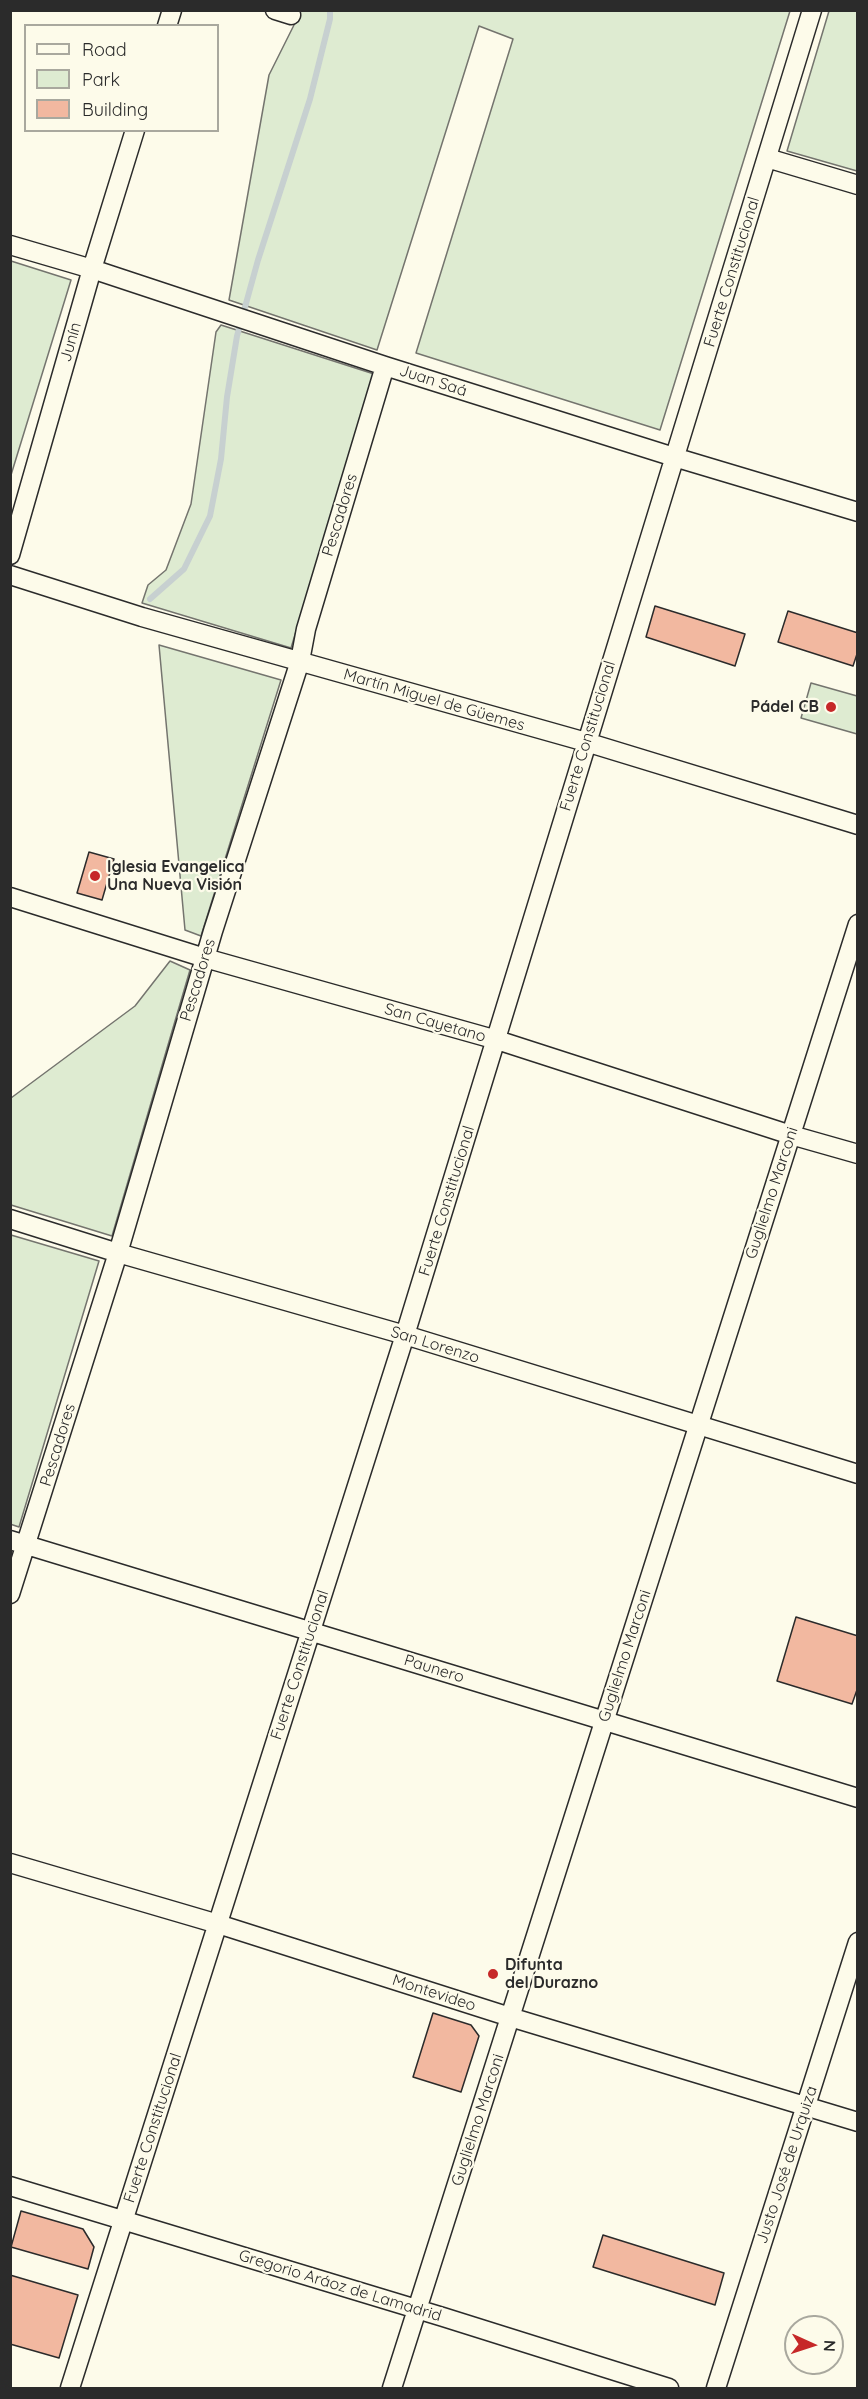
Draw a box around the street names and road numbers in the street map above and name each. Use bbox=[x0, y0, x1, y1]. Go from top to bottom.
street label: Fuerte Constitucional bbox=[700, 195, 764, 349]
street label: Junín bbox=[56, 320, 86, 364]
street label: Juan Saá bbox=[397, 361, 469, 401]
street label: Pescadores bbox=[318, 471, 362, 559]
street label: Fuerte Constitucional bbox=[556, 659, 620, 813]
street label: Martín Miguel de Güemes bbox=[341, 665, 527, 735]
street label: Pescadores bbox=[176, 936, 220, 1024]
street label: San Cayetano bbox=[382, 999, 488, 1047]
street label: Fuerte Constitucional bbox=[415, 1124, 479, 1278]
street label: Guglielmo Marconi bbox=[742, 1124, 802, 1262]
street label: San Lorenzo bbox=[388, 1322, 482, 1368]
street label: Pescadores bbox=[36, 1401, 80, 1489]
street label: Guglielmo Marconi bbox=[595, 1587, 655, 1725]
street label: Fuerte Constitucional bbox=[267, 1588, 333, 1742]
street label: Paunero bbox=[402, 1651, 466, 1687]
street label: Montevideo bbox=[390, 1970, 478, 2016]
street label: Fuerte Constitucional bbox=[120, 2051, 186, 2205]
street label: Guglielmo Marconi bbox=[448, 2051, 508, 2189]
street label: Justo José de Urquiza bbox=[752, 2084, 822, 2246]
street label: Gregorio Aráoz de Lamadrid bbox=[236, 2246, 444, 2326]

